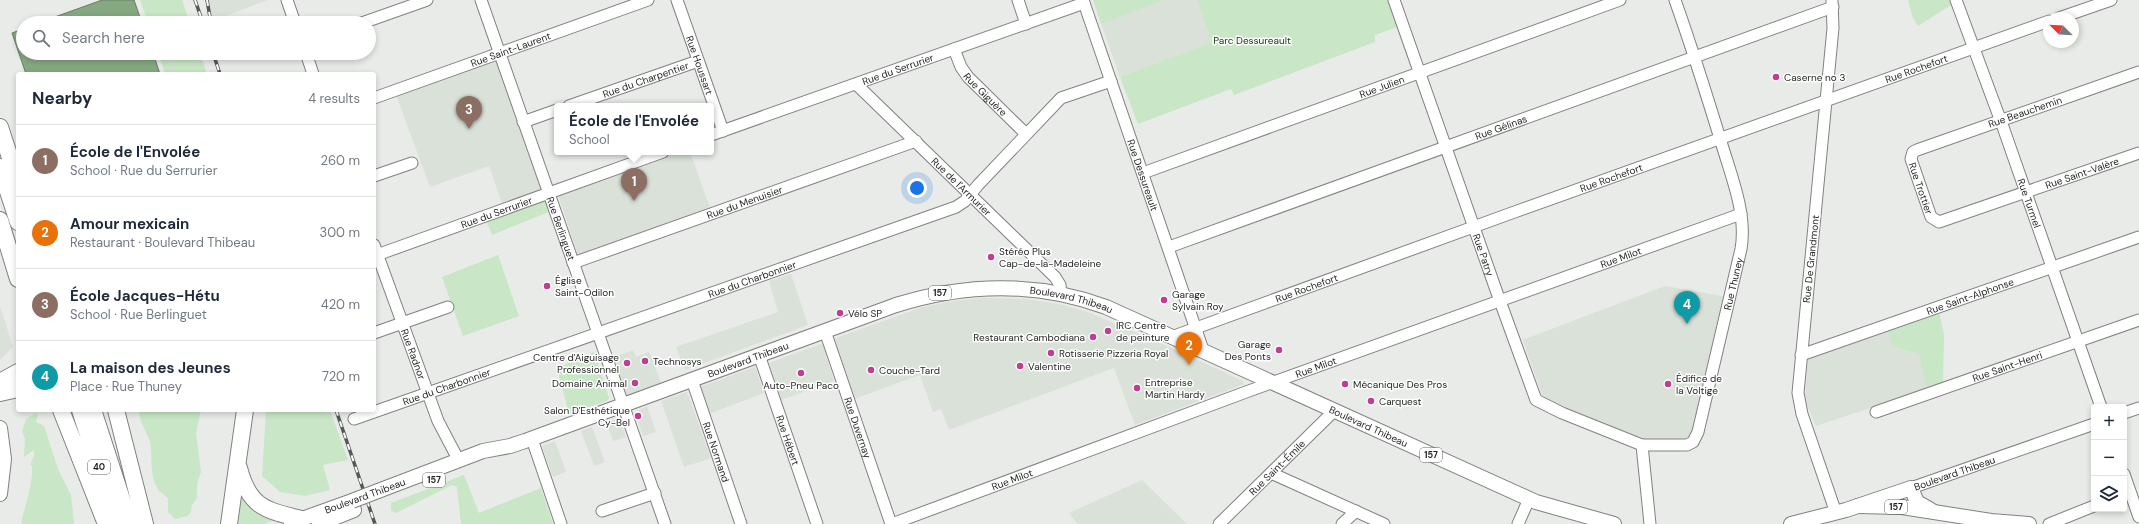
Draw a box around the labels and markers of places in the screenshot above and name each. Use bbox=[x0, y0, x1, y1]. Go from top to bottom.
place label: Caserne no 3 bbox=[1784, 71, 1845, 84]
marker: Caserne no 3 bbox=[1771, 72, 1781, 82]
pin: 3 bbox=[456, 96, 482, 129]
pin: 1 bbox=[621, 168, 647, 201]
place label: Stéréo Plus Cap-de-la-Madeleine bbox=[999, 245, 1102, 270]
marker: Stéréo Plus Cap-de-la-Madeleine bbox=[986, 252, 996, 262]
place label: Église Saint-Odilon bbox=[555, 274, 614, 299]
marker: Église Saint-Odilon bbox=[542, 281, 552, 291]
place label: Garage Sylvain Roy bbox=[1172, 288, 1224, 313]
pin: 4 bbox=[1674, 291, 1700, 324]
marker: Garage Sylvain Roy bbox=[1159, 295, 1169, 305]
place label: Vélo SP bbox=[848, 307, 882, 320]
marker: Vélo SP bbox=[835, 308, 845, 318]
place label: IRC Centre de peinture bbox=[1116, 319, 1170, 344]
marker: IRC Centre de peinture bbox=[1103, 326, 1113, 336]
place label: Restaurant Cambodiana bbox=[973, 331, 1085, 344]
marker: Restaurant Cambodiana bbox=[1088, 332, 1098, 342]
pin: 2 bbox=[1176, 332, 1202, 365]
place label: Garage Des Ponts bbox=[1225, 338, 1271, 363]
marker: Garage Des Ponts bbox=[1274, 345, 1284, 355]
place label: Rotisserie Pizzeria Royal bbox=[1059, 347, 1168, 360]
marker: Rotisserie Pizzeria Royal bbox=[1046, 348, 1056, 358]
place label: Centre d'Aiguisage Professionnel bbox=[533, 351, 619, 376]
place label: Technosys bbox=[653, 355, 702, 368]
marker: Technosys bbox=[640, 356, 650, 366]
marker: Centre d'Aiguisage Professionnel bbox=[622, 358, 632, 368]
place label: Valentine bbox=[1028, 360, 1071, 373]
marker: Valentine bbox=[1015, 361, 1025, 371]
place label: Couche-Tard bbox=[879, 364, 940, 377]
marker: Couche-Tard bbox=[866, 365, 876, 375]
marker: Auto-Pneu Paco bbox=[796, 368, 806, 378]
place label: Édifice de la Voltige bbox=[1676, 372, 1722, 397]
place label: Entreprise Martin Hardy bbox=[1145, 376, 1205, 401]
place label: Domaine Animal bbox=[552, 377, 627, 390]
marker: Domaine Animal bbox=[630, 378, 640, 388]
place label: Mécanique Des Pros bbox=[1353, 378, 1447, 391]
place label: Auto-Pneu Paco bbox=[763, 379, 839, 392]
marker: Mécanique Des Pros bbox=[1340, 379, 1350, 389]
marker: Édifice de la Voltige bbox=[1663, 379, 1673, 389]
marker: Entreprise Martin Hardy bbox=[1132, 383, 1142, 393]
place label: Carquest bbox=[1379, 395, 1422, 408]
marker: Carquest bbox=[1366, 396, 1376, 406]
place label: Salon D'Esthétique Cy-Bel bbox=[544, 404, 630, 429]
marker: Salon D'Esthétique Cy-Bel bbox=[633, 411, 643, 421]

